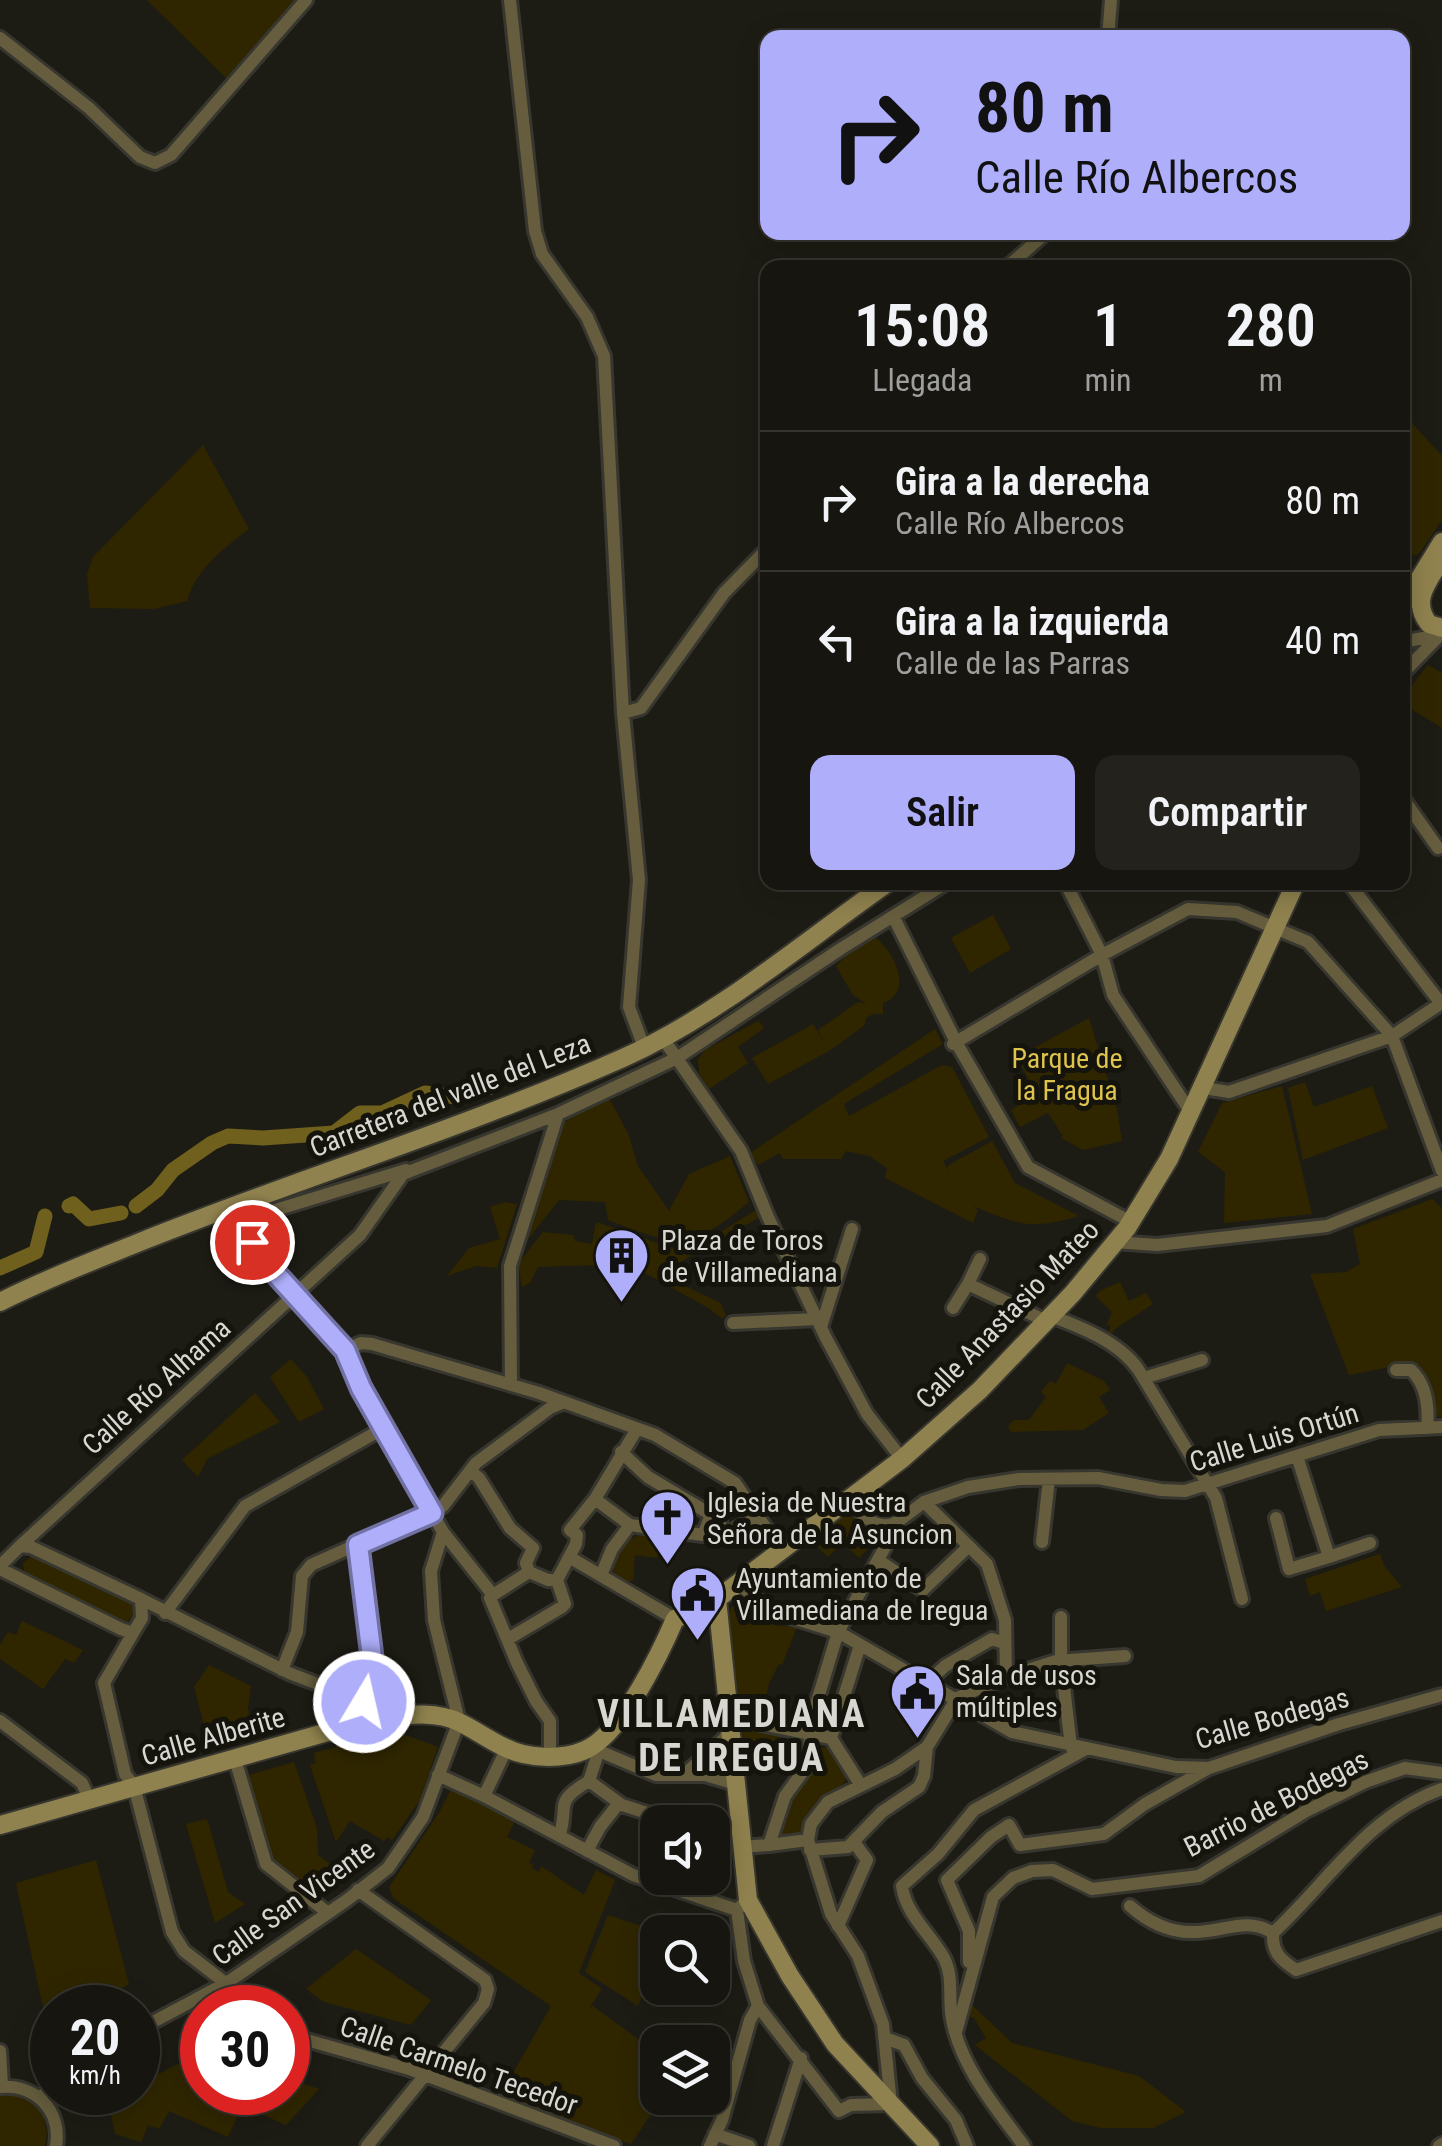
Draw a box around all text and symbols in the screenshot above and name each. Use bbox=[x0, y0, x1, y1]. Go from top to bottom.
text: 80 m bbox=[975, 67, 1114, 149]
icon: right bbox=[810, 70, 940, 200]
text: Calle Río Albercos bbox=[975, 151, 1298, 204]
text: 15:08 bbox=[854, 290, 991, 361]
text: 1 bbox=[1093, 290, 1123, 361]
text: 280 bbox=[1225, 290, 1316, 361]
text: Llegada bbox=[872, 361, 972, 399]
text: min bbox=[1085, 361, 1131, 399]
text: m bbox=[1259, 361, 1283, 399]
text: Gira a la derecha bbox=[895, 460, 1150, 504]
icon: right bbox=[810, 474, 865, 529]
text: 80 m bbox=[1285, 479, 1360, 523]
text: Calle Río Albercos bbox=[895, 504, 1125, 542]
text: Gira a la izquierda bbox=[895, 600, 1169, 644]
icon: left bbox=[810, 614, 865, 669]
text: 40 m bbox=[1285, 619, 1360, 663]
text: Calle de las Parras bbox=[895, 644, 1130, 682]
button: Salir bbox=[810, 755, 1075, 870]
button: Compartir bbox=[1095, 755, 1360, 870]
street label: Carretera del valle del Leza bbox=[305, 1027, 595, 1164]
park label: Parque de la Fragua bbox=[1011, 1042, 1123, 1107]
pin bbox=[210, 1200, 295, 1285]
street label: Calle Anastasio Mateo bbox=[909, 1213, 1106, 1415]
icon: arrive bbox=[225, 1215, 280, 1270]
place label: Plaza de Toros de Villamediana bbox=[661, 1224, 838, 1289]
building icon: Plaza de Toros de Villamediana bbox=[592, 1226, 652, 1305]
street label: Calle Río Alhama bbox=[76, 1311, 237, 1461]
street label: Calle Luis Ortún bbox=[1186, 1396, 1363, 1479]
place label: Iglesia de Nuestra Señora de la Asuncion bbox=[707, 1486, 953, 1551]
church icon: Iglesia de Nuestra Señora de la Asuncion bbox=[638, 1488, 698, 1567]
place label: Ayuntamiento de Villamediana de Iregua bbox=[736, 1562, 988, 1627]
public building icon: Ayuntamiento de Villamediana de Iregua bbox=[667, 1564, 727, 1643]
position arrow bbox=[312, 1650, 416, 1754]
place label: Sala de usos múltiples bbox=[956, 1659, 1097, 1724]
public building icon: Sala de usos múltiples bbox=[887, 1661, 947, 1740]
street label: Calle Bodegas bbox=[1192, 1681, 1353, 1756]
district label: VILLAMEDIANA DE IREGUA bbox=[597, 1692, 867, 1780]
street label: Calle Alberite bbox=[138, 1700, 289, 1773]
street label: Barrio de Bodegas bbox=[1179, 1743, 1374, 1864]
map controls bbox=[640, 1805, 730, 2115]
button: sound bbox=[640, 1805, 730, 1895]
street label: Calle San Vicente bbox=[206, 1832, 381, 1972]
button: search bbox=[640, 1915, 730, 2005]
speed limit sign: 30 bbox=[180, 1985, 310, 2115]
text: 20 bbox=[70, 2009, 120, 2067]
street label: Calle Carmelo Tecedor bbox=[336, 2009, 582, 2122]
button: layers bbox=[640, 2025, 730, 2115]
text: km/h bbox=[69, 2061, 121, 2090]

